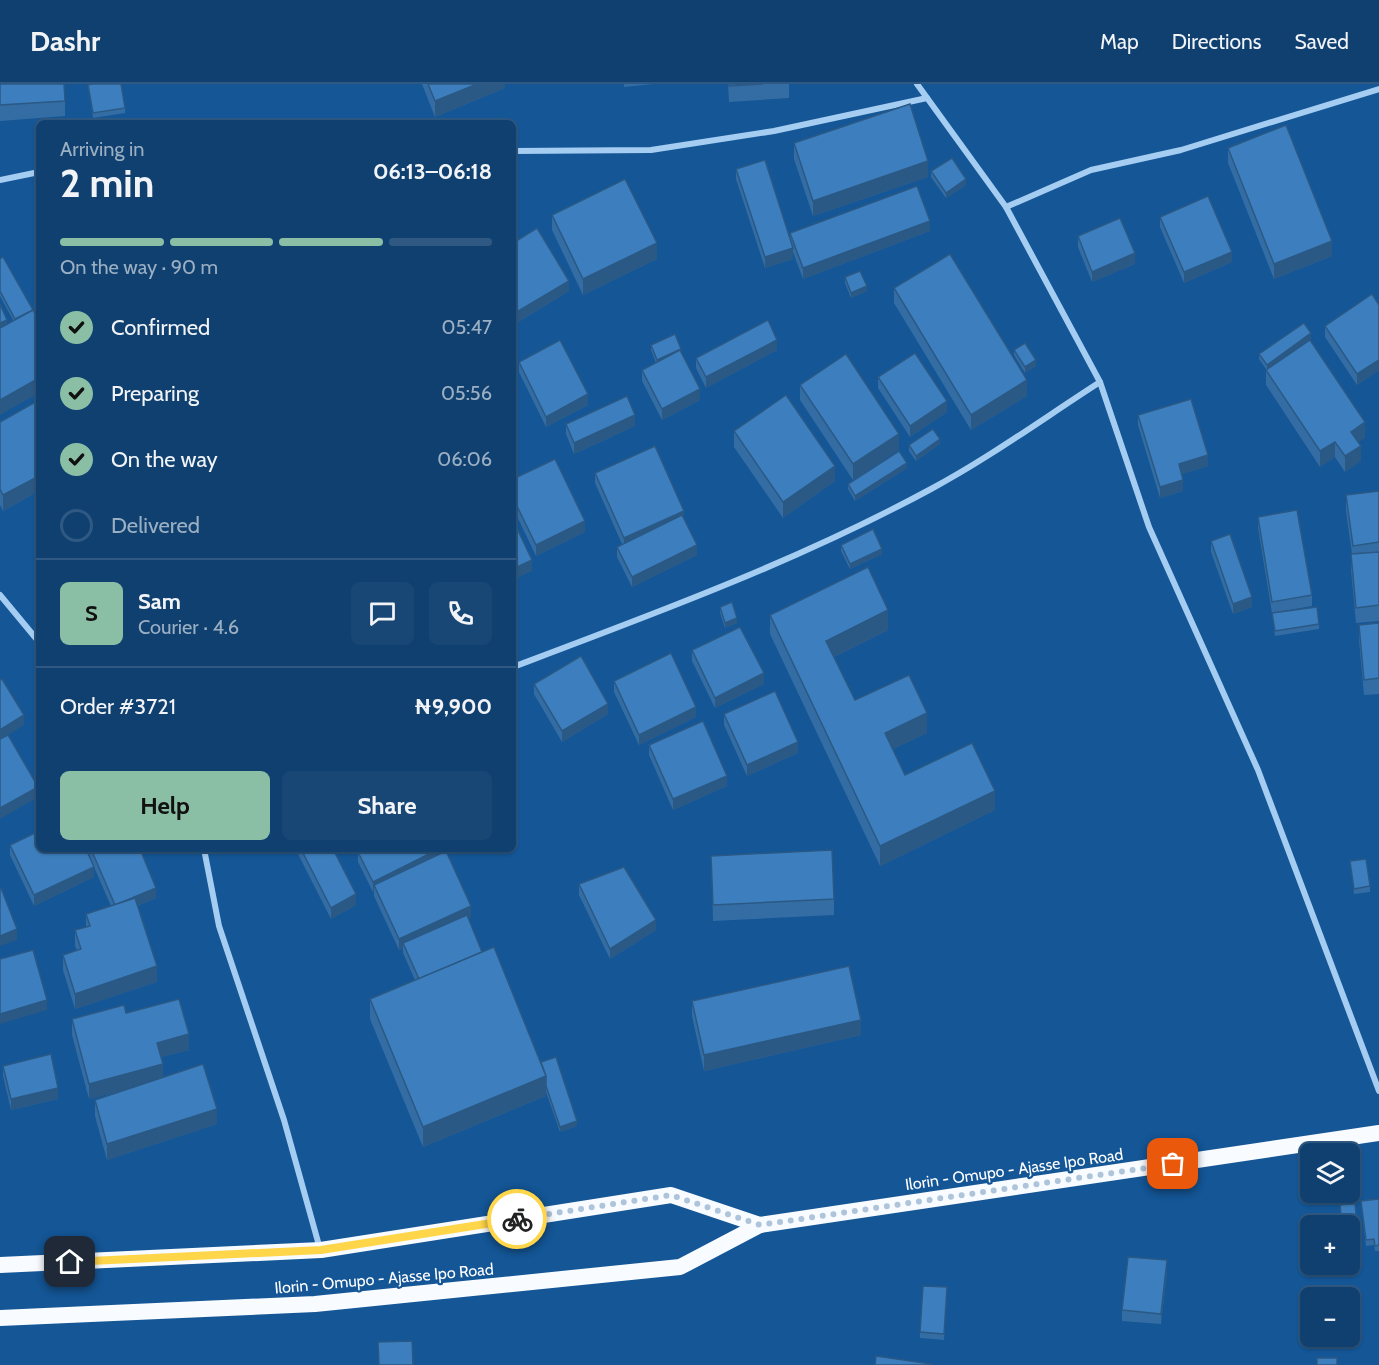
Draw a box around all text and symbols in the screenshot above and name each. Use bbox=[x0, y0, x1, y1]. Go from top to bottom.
text: Dashr bbox=[30, 24, 100, 58]
text: Map bbox=[1100, 29, 1139, 54]
text: Directions bbox=[1172, 29, 1261, 54]
text: Saved bbox=[1294, 29, 1349, 54]
text: Arriving in bbox=[60, 137, 144, 161]
text: 06:13–06:18 bbox=[373, 158, 492, 185]
text: 2 min bbox=[60, 159, 154, 207]
text: On the way · 90 m bbox=[60, 255, 218, 279]
icon: check bbox=[60, 311, 93, 344]
text: Confirmed bbox=[111, 314, 210, 341]
text: 05:47 bbox=[441, 315, 492, 339]
icon: check bbox=[60, 377, 93, 410]
text: Preparing bbox=[111, 380, 199, 407]
text: 05:56 bbox=[441, 381, 492, 405]
icon: check bbox=[60, 443, 93, 476]
text: On the way bbox=[111, 446, 218, 473]
text: 06:06 bbox=[437, 447, 492, 471]
text: Delivered bbox=[111, 512, 200, 539]
button: chat bbox=[351, 582, 414, 645]
button: phone bbox=[429, 582, 492, 645]
text: Sam bbox=[138, 588, 181, 615]
text: S bbox=[85, 600, 98, 627]
text: Courier · 4.6 bbox=[138, 615, 239, 639]
text: Order #3721 bbox=[60, 693, 176, 720]
text: ₦9,900 bbox=[414, 693, 492, 720]
button: Help bbox=[60, 771, 270, 840]
button: Share bbox=[282, 771, 492, 840]
pin bbox=[1147, 1138, 1198, 1189]
map controls bbox=[1300, 1143, 1360, 1347]
button: layers bbox=[1300, 1143, 1360, 1203]
street label: Ilorin - Omupo - Ajasse Ipo Road bbox=[904, 1145, 1124, 1194]
icon: bag bbox=[1156, 1147, 1189, 1180]
courier bbox=[487, 1189, 547, 1249]
icon: bike bbox=[501, 1203, 534, 1236]
button: + bbox=[1300, 1215, 1360, 1275]
pin bbox=[44, 1236, 95, 1287]
icon: home bbox=[53, 1245, 86, 1278]
street label: Ilorin - Omupo - Ajasse Ipo Road bbox=[274, 1259, 494, 1298]
button: − bbox=[1300, 1287, 1360, 1347]

